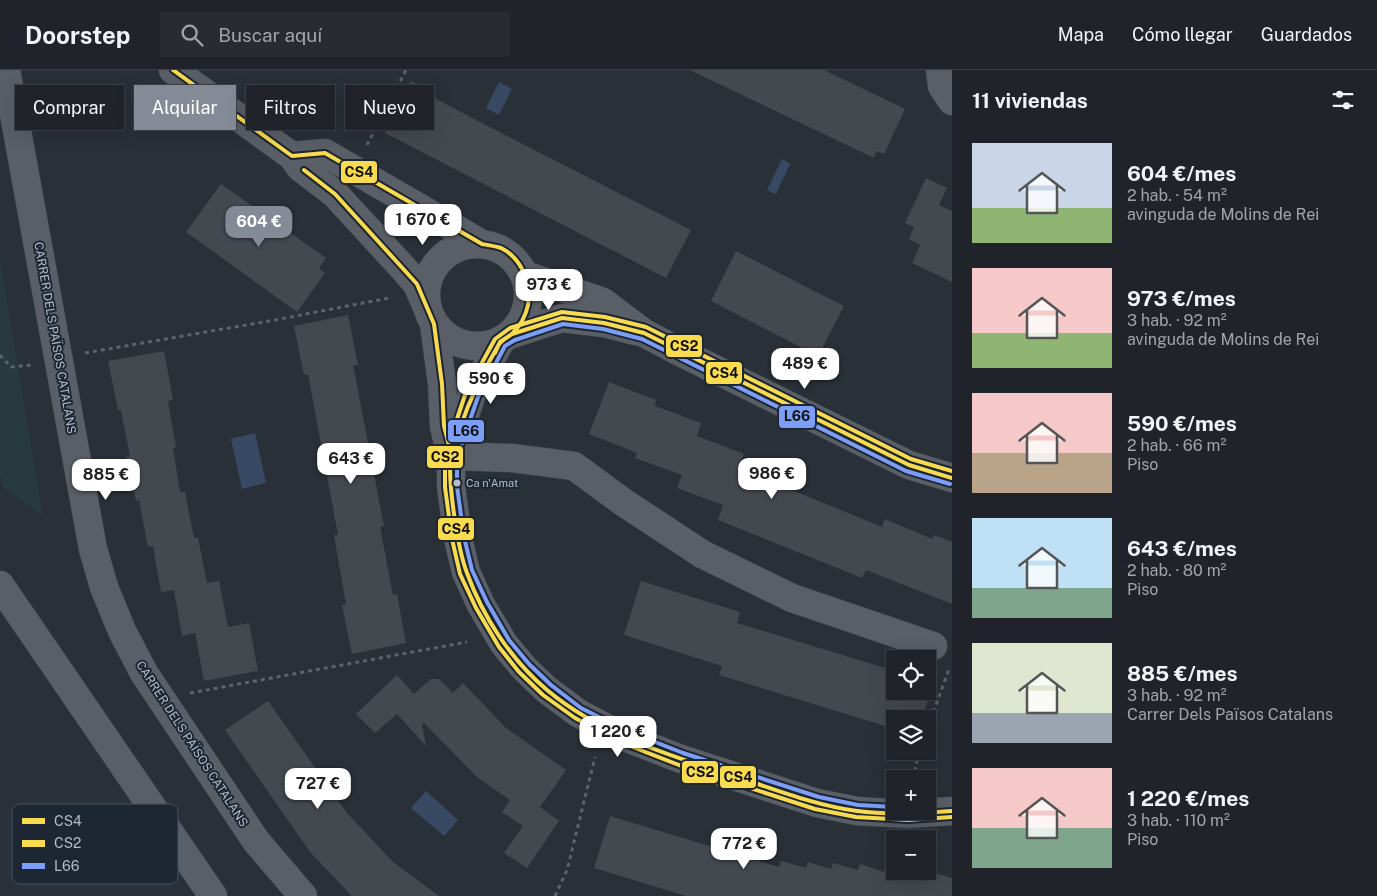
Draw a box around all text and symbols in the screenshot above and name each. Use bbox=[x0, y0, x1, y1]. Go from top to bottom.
search box bbox=[160, 12, 510, 57]
text: Doorstep bbox=[25, 21, 130, 49]
icon: search bbox=[178, 21, 206, 49]
text: Buscar aquí bbox=[218, 24, 322, 46]
text: Mapa bbox=[1058, 24, 1104, 45]
text: Cómo llegar bbox=[1132, 24, 1233, 45]
text: Guardados bbox=[1261, 24, 1352, 45]
chip: Comprar bbox=[15, 85, 124, 130]
chip: Alquilar bbox=[134, 85, 236, 130]
chip: Filtros bbox=[246, 85, 335, 130]
chip: Nuevo bbox=[345, 85, 434, 130]
icon: filters bbox=[1329, 86, 1357, 114]
text: 11 viviendas bbox=[972, 88, 1088, 113]
line badge: CS4 bbox=[340, 160, 378, 184]
text: 604 €/mes bbox=[1127, 161, 1236, 186]
icon: home bbox=[1012, 163, 1072, 223]
text: CS4 bbox=[345, 164, 373, 180]
text: 2 hab. · 54 m² bbox=[1127, 186, 1227, 205]
pin: 1 670 € bbox=[377, 204, 469, 246]
text: avinguda de Molins de Rei bbox=[1127, 205, 1319, 224]
pin: 604 € bbox=[224, 206, 294, 248]
text: 1 670 € bbox=[396, 210, 450, 229]
text: 604 € bbox=[236, 212, 282, 231]
street label: CARRER DELS PAÏSOS CATALANS bbox=[31, 241, 79, 435]
pin: 973 € bbox=[514, 268, 584, 311]
text: 973 € bbox=[527, 275, 571, 294]
text: 973 €/mes bbox=[1127, 286, 1236, 311]
icon: home bbox=[1012, 288, 1072, 348]
text: 3 hab. · 92 m² bbox=[1127, 311, 1227, 330]
text: avinguda de Molins de Rei bbox=[1127, 330, 1319, 349]
line badge: CS2 bbox=[665, 334, 703, 358]
text: CS2 bbox=[670, 338, 698, 354]
pin: 489 € bbox=[770, 348, 840, 390]
text: 489 € bbox=[782, 354, 828, 373]
line badge: CS4 bbox=[705, 361, 743, 385]
pin: 590 € bbox=[456, 362, 526, 405]
text: CS4 bbox=[710, 365, 738, 381]
text: 590 € bbox=[468, 369, 514, 388]
line badge: L66 bbox=[778, 405, 816, 429]
text: L66 bbox=[784, 408, 810, 424]
text: 590 €/mes bbox=[1127, 411, 1237, 436]
icon: home bbox=[1012, 413, 1072, 473]
line badge: L66 bbox=[447, 419, 485, 443]
text: L66 bbox=[453, 423, 479, 439]
text: 2 hab. · 66 m² bbox=[1127, 436, 1226, 455]
pin: 643 € bbox=[316, 442, 386, 485]
line badge: CS2 bbox=[426, 445, 464, 469]
text: 643 € bbox=[328, 449, 374, 468]
text: CS2 bbox=[431, 449, 459, 465]
text: Piso bbox=[1127, 455, 1158, 474]
pin: 885 € bbox=[71, 458, 141, 501]
pin: 986 € bbox=[737, 458, 807, 500]
text: 986 € bbox=[749, 464, 795, 483]
text: 885 € bbox=[83, 465, 129, 484]
place label: Ca n'Amat bbox=[466, 477, 518, 489]
marker: Ca n'Amat bbox=[452, 478, 462, 488]
line badge: CS4 bbox=[437, 517, 475, 541]
text: CS4 bbox=[442, 521, 470, 537]
text: 643 €/mes bbox=[1127, 536, 1237, 561]
icon: home bbox=[1012, 538, 1072, 598]
text: 2 hab. · 80 m² bbox=[1127, 561, 1227, 580]
text: Piso bbox=[1127, 580, 1158, 599]
map controls bbox=[886, 650, 936, 880]
button: locate bbox=[886, 650, 936, 700]
street label: CARRER DELS PAÏSOS CATALANS bbox=[133, 659, 251, 829]
text: 885 €/mes bbox=[1127, 661, 1238, 686]
icon: home bbox=[1012, 663, 1072, 723]
text: 3 hab. · 92 m² bbox=[1127, 686, 1227, 705]
text: Carrer Dels Països Catalans bbox=[1127, 705, 1333, 724]
button: layers bbox=[886, 710, 936, 760]
pin: 1 220 € bbox=[572, 716, 664, 758]
text: 1 220 € bbox=[590, 722, 646, 741]
line badge: CS2 bbox=[681, 760, 719, 784]
text: CS2 bbox=[686, 764, 714, 780]
line badge: CS4 bbox=[719, 765, 757, 789]
pin: 727 € bbox=[283, 768, 353, 810]
text: CS4 bbox=[724, 769, 752, 785]
button: + bbox=[886, 770, 936, 820]
text: 727 € bbox=[296, 774, 340, 793]
text: 1 220 €/mes bbox=[1127, 786, 1249, 811]
icon: home bbox=[1012, 788, 1072, 848]
legend bbox=[12, 804, 178, 884]
text: 3 hab. · 110 m² bbox=[1127, 811, 1230, 830]
text: CS4 bbox=[54, 813, 82, 829]
pin: 772 € bbox=[709, 828, 779, 870]
button: − bbox=[886, 830, 936, 880]
text: Piso bbox=[1127, 830, 1158, 849]
text: 772 € bbox=[722, 834, 766, 853]
text: CS2 bbox=[54, 835, 81, 851]
text: L66 bbox=[54, 858, 80, 874]

